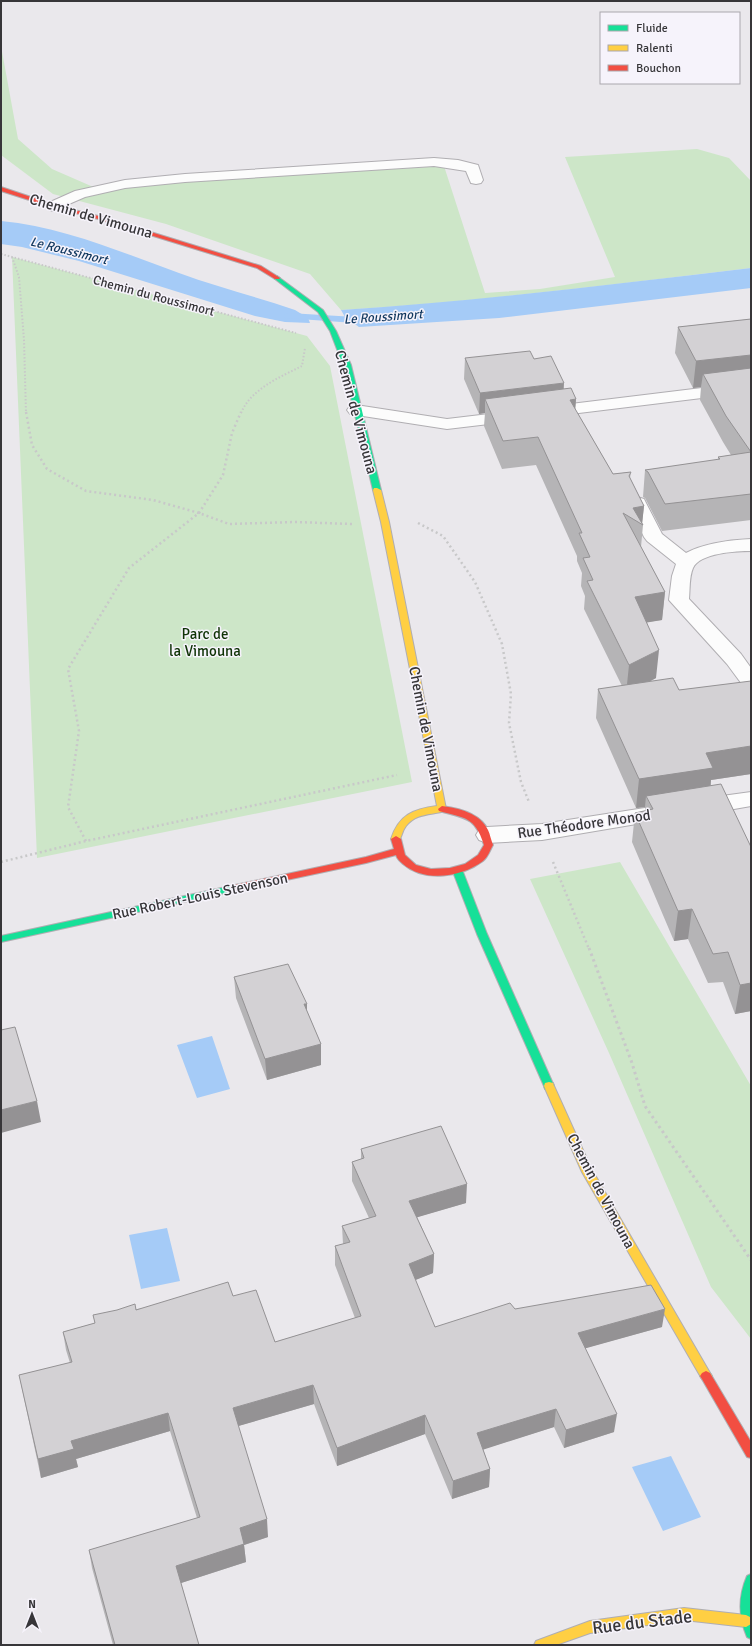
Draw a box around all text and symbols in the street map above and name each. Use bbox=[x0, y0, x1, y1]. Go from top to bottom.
legend bbox=[600, 12, 740, 84]
text: Fluide bbox=[636, 21, 668, 36]
text: Ralenti bbox=[636, 41, 673, 56]
text: Bouchon bbox=[636, 61, 681, 76]
street label: Chemin de Vimouna bbox=[27, 190, 155, 242]
water label: Le Roussimort bbox=[29, 234, 110, 269]
street label: Chemin du Roussimort bbox=[91, 272, 217, 320]
water label: Le Roussimort bbox=[343, 306, 424, 328]
street label: Chemin de Vimouna bbox=[331, 348, 381, 476]
park label: Parc de la Vimouna bbox=[169, 625, 241, 660]
street label: Chemin de Vimouna bbox=[405, 665, 447, 793]
street label: Rue Théodore Monod bbox=[516, 806, 652, 842]
street label: Rue Robert-Louis Stevenson bbox=[111, 869, 289, 923]
street label: Chemin de Vimouna bbox=[563, 1131, 639, 1251]
north arrow bbox=[12, 1594, 52, 1634]
text: N bbox=[28, 1598, 36, 1611]
street label: Rue du Stade bbox=[591, 1605, 693, 1639]

